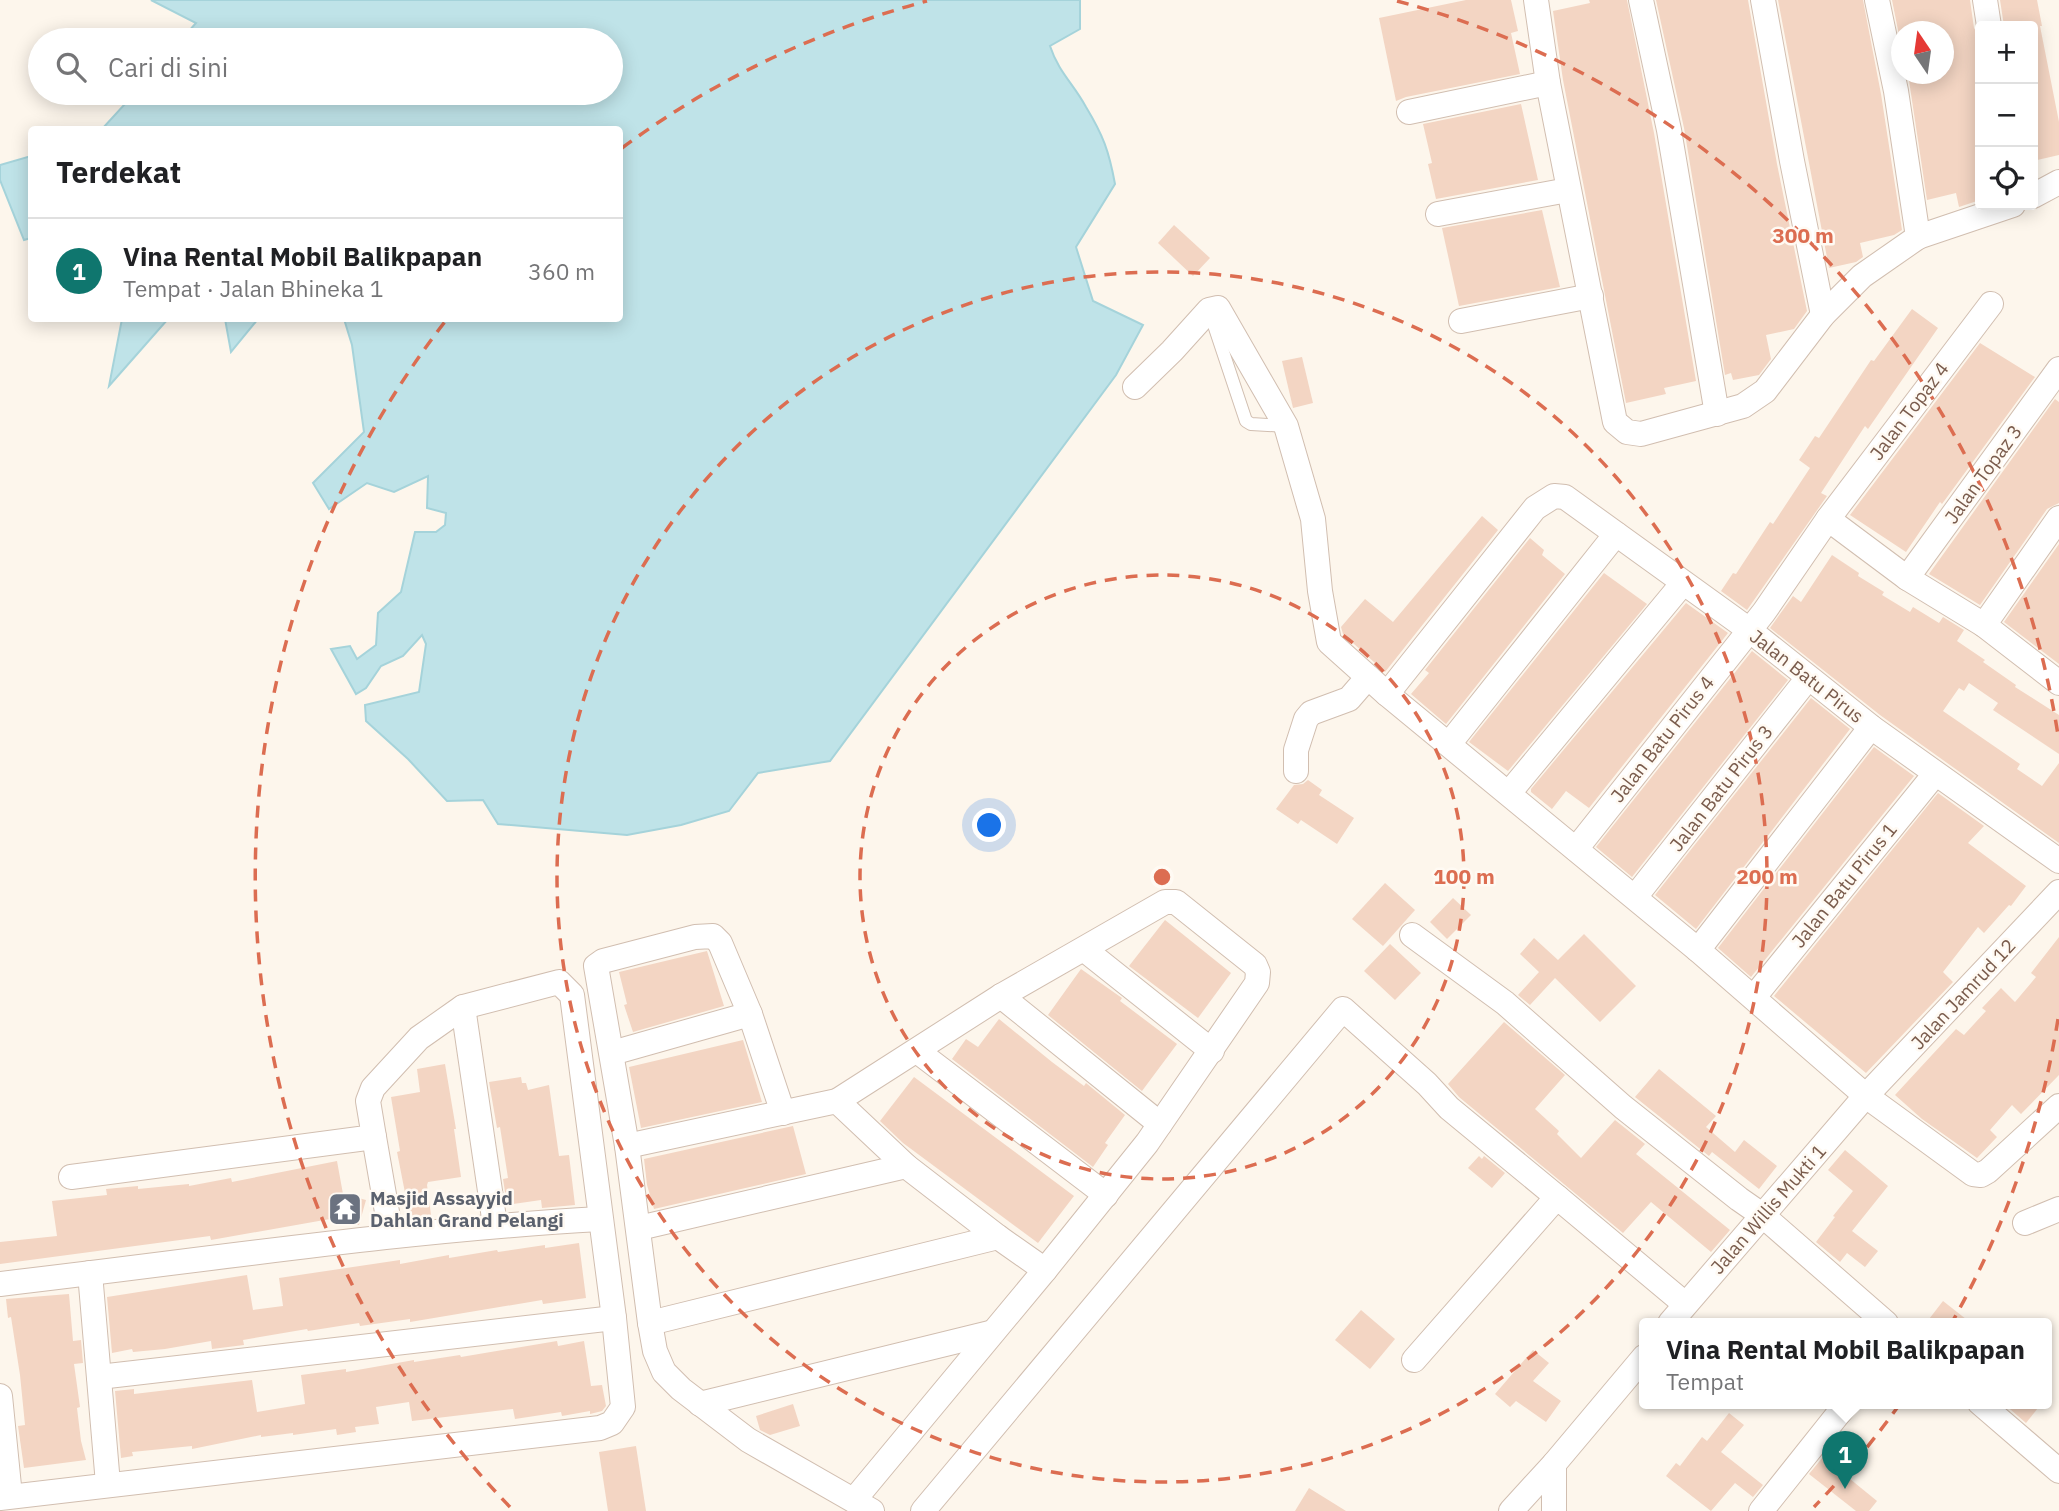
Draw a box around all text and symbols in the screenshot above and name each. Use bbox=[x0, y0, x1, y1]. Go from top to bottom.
north arrow bbox=[1891, 21, 1954, 84]
map controls bbox=[1975, 21, 2038, 210]
button: + bbox=[1975, 21, 2038, 84]
search box bbox=[28, 28, 623, 105]
icon: search bbox=[52, 48, 90, 86]
text: Cari di sini bbox=[108, 50, 228, 84]
button: − bbox=[1975, 84, 2038, 147]
button: locate bbox=[1975, 147, 2038, 210]
text: Terdekat bbox=[56, 152, 181, 191]
text: 300 m bbox=[1772, 221, 1834, 249]
text: Vina Rental Mobil Balikpapan bbox=[123, 239, 482, 273]
text: 1 bbox=[72, 256, 86, 286]
text: 360 m bbox=[528, 256, 595, 286]
text: Tempat · Jalan Bhineka 1 bbox=[123, 273, 384, 303]
street label: Jalan Topaz 4 bbox=[1864, 357, 1954, 465]
street label: Jalan Topaz 3 bbox=[1939, 420, 2027, 528]
street label: Jalan Batu Pirus bbox=[1745, 624, 1869, 728]
street label: Jalan Batu Pirus 4 bbox=[1605, 671, 1719, 807]
street label: Jalan Batu Pirus 3 bbox=[1664, 720, 1778, 856]
your location bbox=[972, 808, 1006, 842]
street label: Jalan Batu Pirus 1 bbox=[1786, 818, 1902, 952]
text: 100 m bbox=[1433, 862, 1495, 890]
text: 200 m bbox=[1736, 862, 1798, 890]
centre of rings bbox=[1150, 865, 1174, 889]
street label: Jalan Jamrud 12 bbox=[1905, 934, 2021, 1054]
street label: Jalan Willis Mukti 1 bbox=[1705, 1139, 1831, 1279]
place label: Masjid Assayyid Dahlan Grand Pelangi bbox=[370, 1186, 564, 1232]
temple icon: Masjid Assayyid Dahlan Grand Pelangi bbox=[326, 1190, 364, 1228]
popup bbox=[1639, 1318, 2052, 1409]
text: Vina Rental Mobil Balikpapan bbox=[1666, 1332, 2025, 1366]
text: Tempat bbox=[1666, 1366, 1744, 1396]
pin: 1 bbox=[1822, 1431, 1868, 1489]

